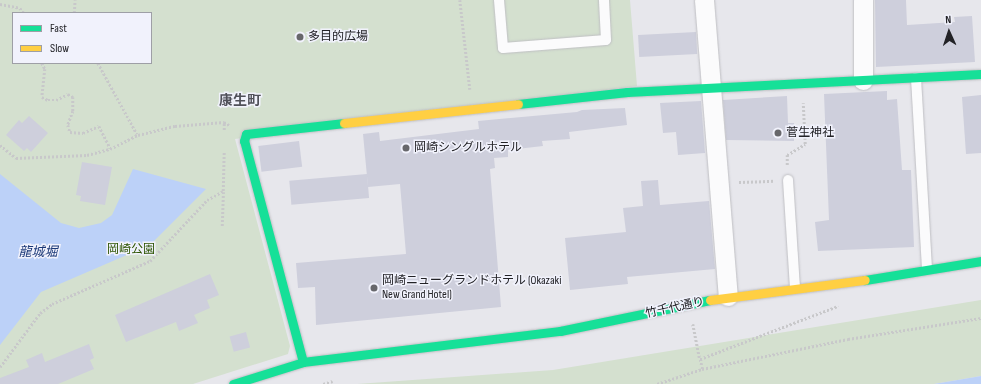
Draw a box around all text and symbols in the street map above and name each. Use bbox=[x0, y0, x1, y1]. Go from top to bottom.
legend bbox=[12, 12, 152, 64]
north arrow bbox=[929, 12, 969, 52]
text: N bbox=[945, 13, 952, 26]
text: Fast bbox=[50, 21, 67, 36]
place label: 多目的広場 bbox=[308, 30, 368, 44]
marker: 多目的広場 bbox=[295, 32, 305, 42]
text: Slow bbox=[50, 41, 69, 56]
district label: 康生町 bbox=[219, 93, 261, 109]
place label: 菅生神社 bbox=[786, 126, 834, 140]
marker: 菅生神社 bbox=[773, 128, 783, 138]
place label: 岡崎シングルホテル bbox=[414, 141, 522, 155]
marker: 岡崎シングルホテル bbox=[401, 143, 411, 153]
park label: 岡崎公園 bbox=[107, 243, 155, 257]
water label: 龍城堀 bbox=[19, 244, 57, 260]
place label: 岡崎ニューグランドホテル (Okazaki New Grand Hotel) bbox=[382, 274, 561, 302]
marker: 岡崎ニューグランドホテル (Okazaki New Grand Hotel) bbox=[369, 283, 379, 293]
street label: 竹千代通り bbox=[644, 295, 706, 321]

